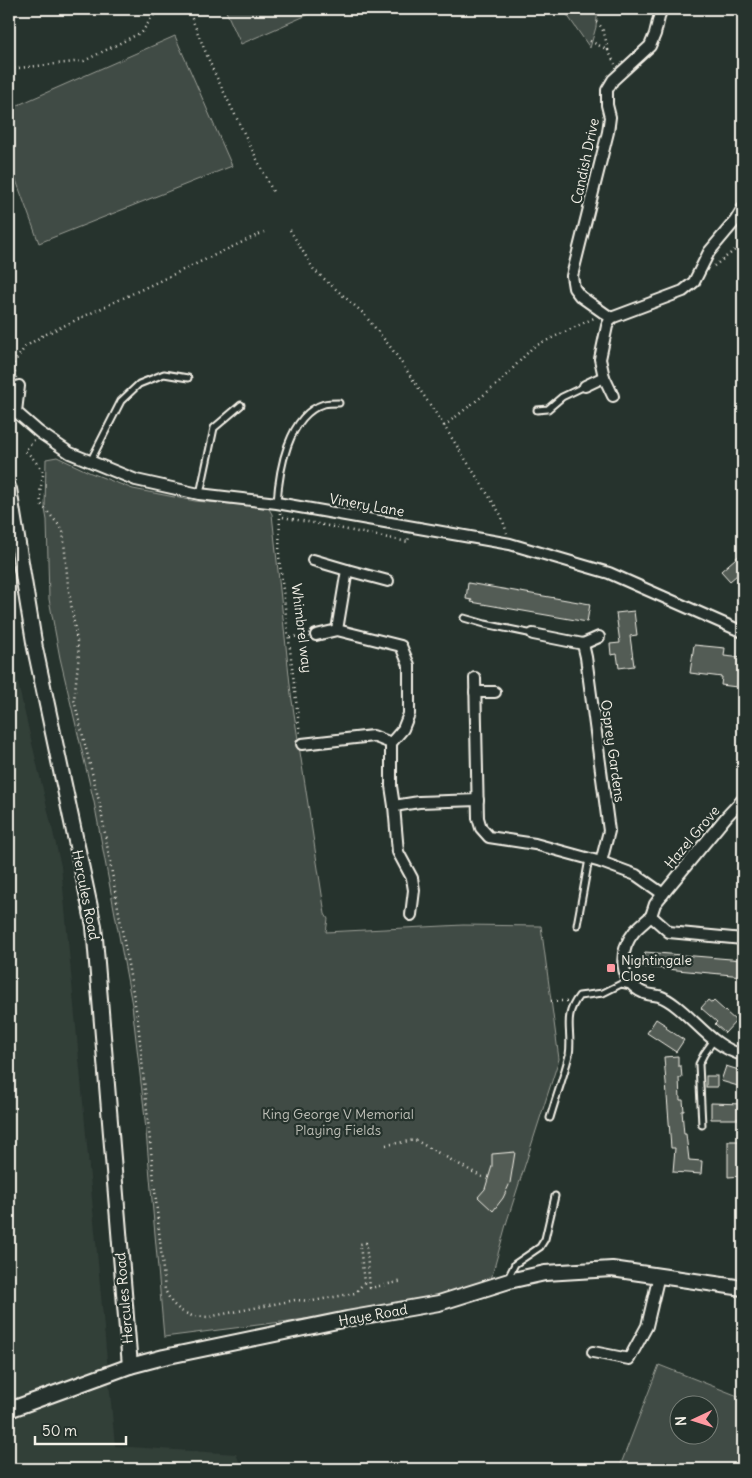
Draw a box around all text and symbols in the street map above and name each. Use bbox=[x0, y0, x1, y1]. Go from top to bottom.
street label: Candish Drive bbox=[567, 116, 603, 206]
street label: Vinery Lane bbox=[328, 490, 406, 520]
street label: Whimbrel way bbox=[288, 582, 316, 674]
street label: Osprey Gardens bbox=[597, 699, 629, 803]
street label: Hazel Grove bbox=[661, 802, 723, 872]
street label: Hercules Road bbox=[68, 848, 104, 942]
place label: Nightingale Close bbox=[621, 951, 692, 985]
marker: Nightingale Close bbox=[605, 962, 617, 974]
park label: King George V Memorial Playing Fields bbox=[262, 1105, 414, 1139]
street label: Hercules Road bbox=[111, 1252, 137, 1344]
street label: Haye Road bbox=[337, 1300, 409, 1330]
north arrow bbox=[670, 1396, 720, 1446]
scale bar bbox=[35, 1413, 126, 1445]
text: N bbox=[672, 1415, 690, 1426]
text: 50 m bbox=[42, 1421, 77, 1440]

